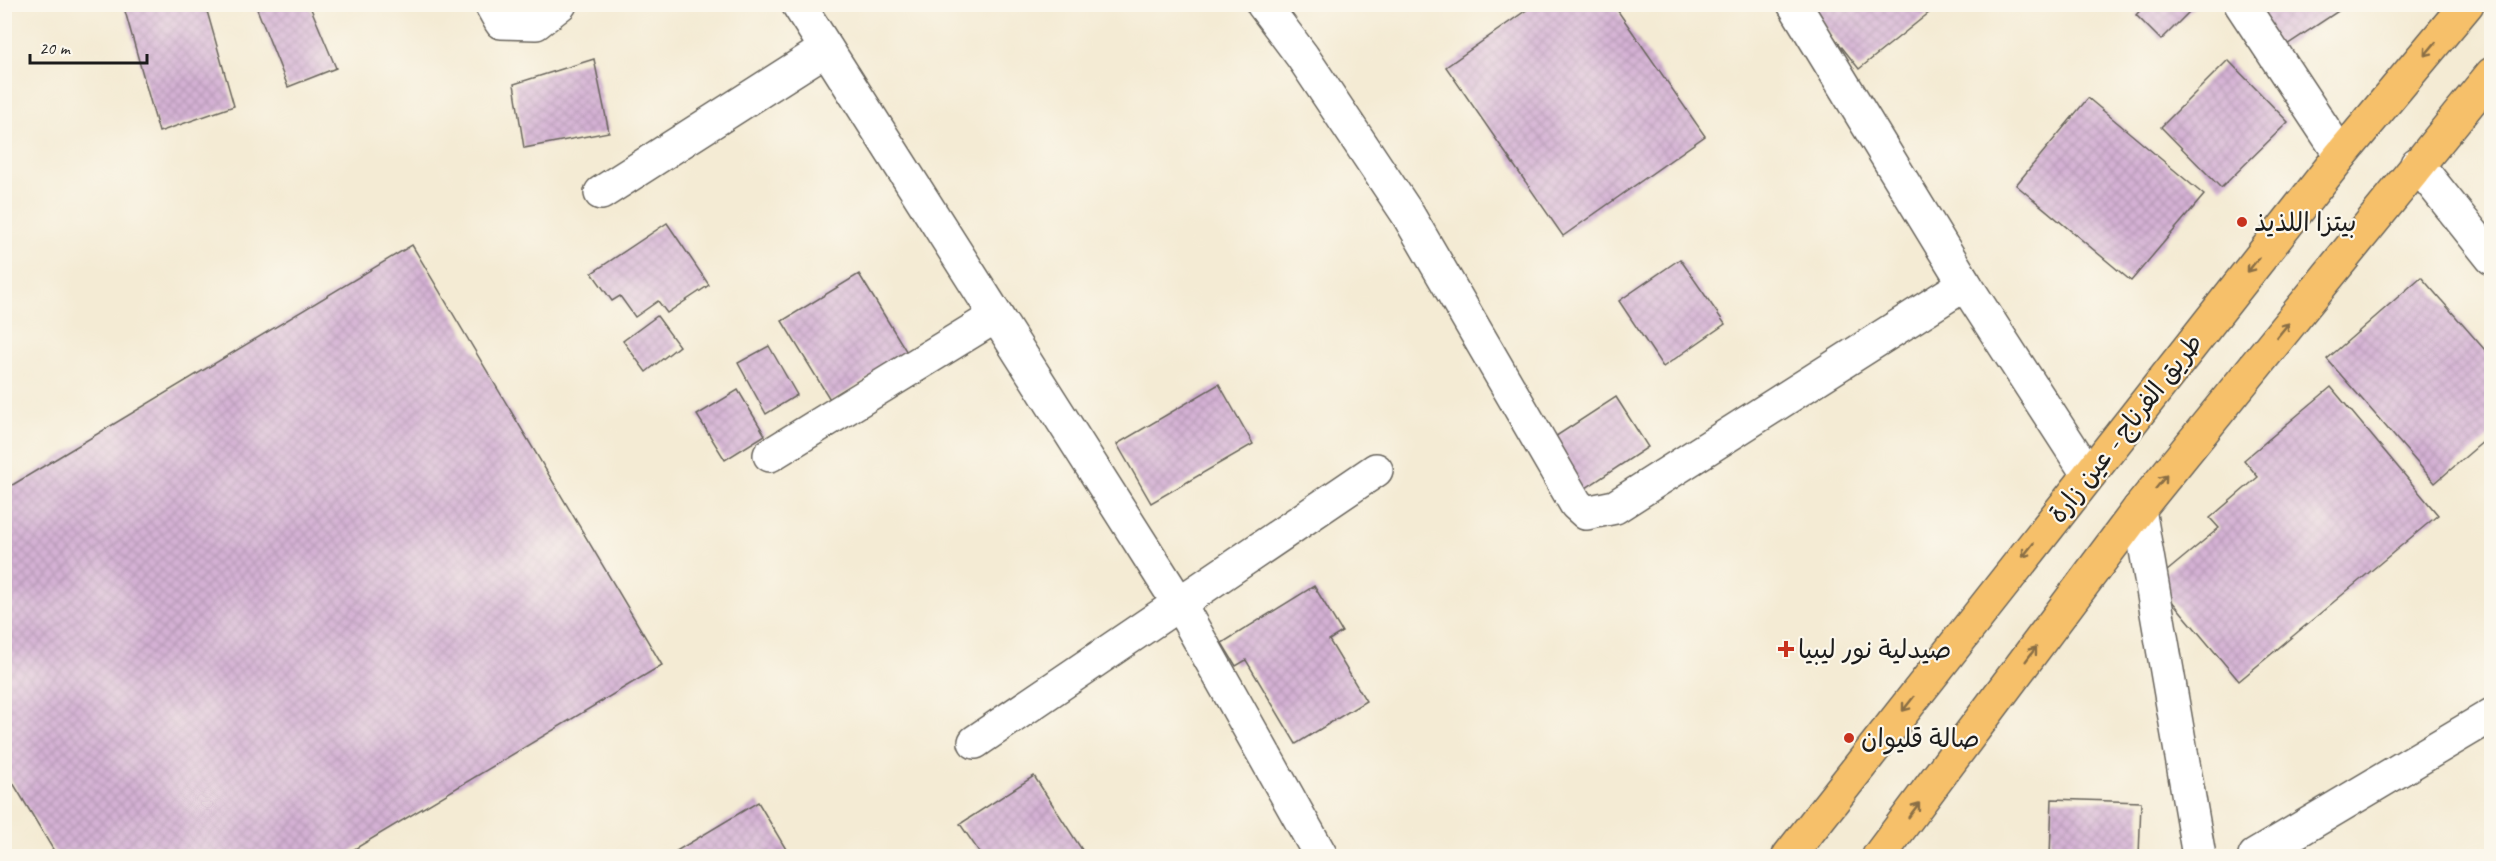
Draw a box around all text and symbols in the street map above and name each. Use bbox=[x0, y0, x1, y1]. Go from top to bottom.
scale bar bbox=[30, 27, 147, 65]
text: 20 m bbox=[39, 37, 72, 59]
one-way arrow bbox=[2423, 41, 2436, 57]
place label: بيتزا اللذيذ bbox=[2254, 206, 2356, 239]
marker: بيتزا اللذيذ bbox=[2235, 215, 2249, 229]
one-way arrow bbox=[2247, 257, 2260, 273]
one-way arrow bbox=[2277, 322, 2290, 338]
street label: طريق الفرناج - عين زارة bbox=[2041, 327, 2211, 530]
one-way arrow bbox=[2154, 474, 2167, 490]
one-way arrow bbox=[2022, 542, 2035, 558]
place label: صيدلية نور ليبيا bbox=[1798, 633, 1952, 666]
marker: صيدلية نور ليبيا bbox=[1779, 642, 1793, 656]
one-way arrow bbox=[2024, 646, 2037, 662]
one-way arrow bbox=[1902, 696, 1915, 712]
place label: صالة قليوان bbox=[1861, 722, 1980, 755]
marker: صالة قليوان bbox=[1842, 731, 1856, 745]
one-way arrow bbox=[1907, 802, 1920, 818]

